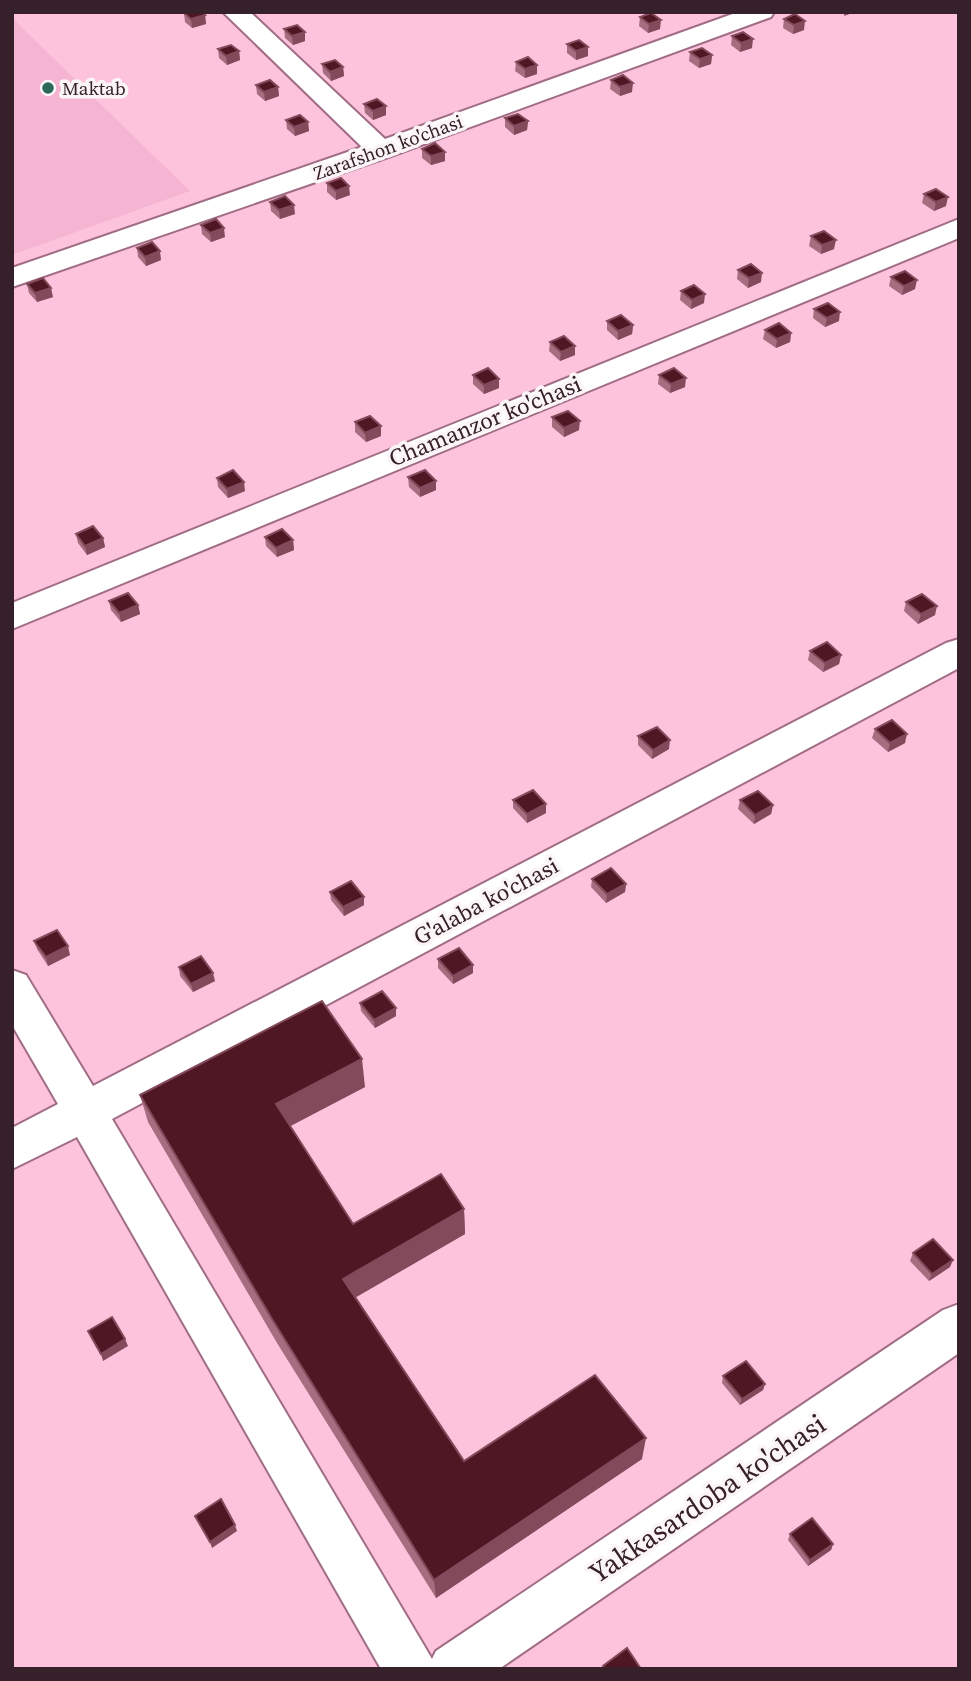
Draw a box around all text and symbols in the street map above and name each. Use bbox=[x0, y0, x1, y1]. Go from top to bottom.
place label: Maktab bbox=[62, 75, 126, 101]
marker: Maktab bbox=[40, 80, 56, 96]
street label: Zarafshon ko'chasi bbox=[310, 108, 466, 186]
street label: Chamanzor ko'chasi bbox=[384, 368, 586, 474]
street label: G'alaba ko'chasi bbox=[408, 849, 564, 953]
street label: Yakkasardoba ko'chasi bbox=[581, 1404, 833, 1592]

